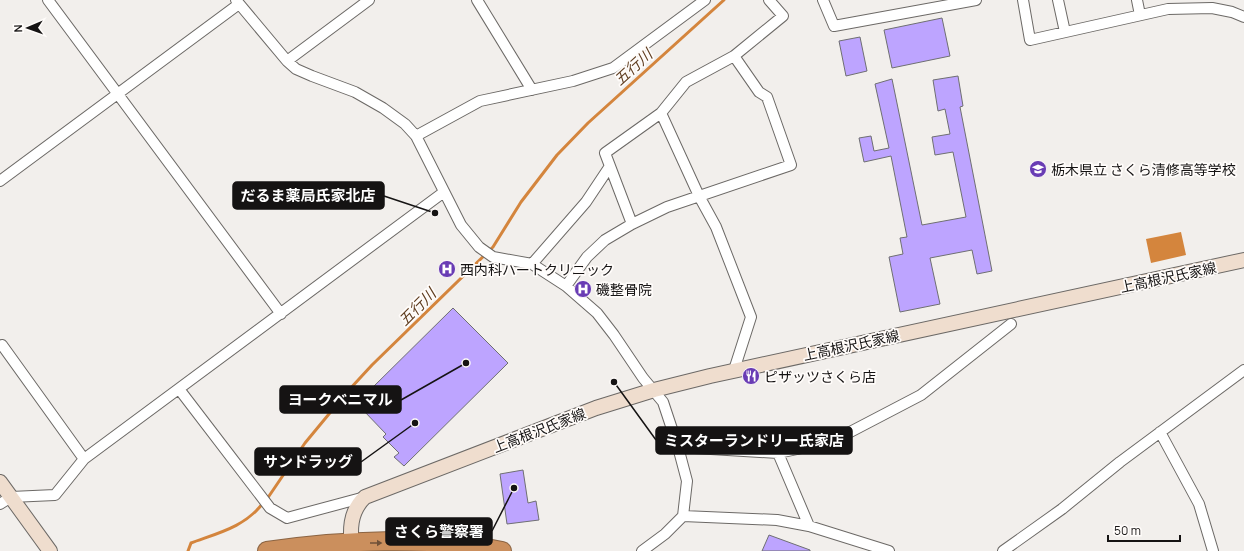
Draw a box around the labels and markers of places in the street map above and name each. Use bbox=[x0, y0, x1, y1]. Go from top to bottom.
school or university icon: 栃木県立 さくら清修高等学校 bbox=[1028, 159, 1048, 179]
place label: 栃木県立 さくら清修高等学校 bbox=[1051, 160, 1236, 179]
callout: だるま薬局氏家北店 bbox=[233, 182, 384, 209]
hospital icon: 西内科ハートクリニック bbox=[437, 259, 457, 279]
place label: 西内科ハートクリニック bbox=[460, 260, 614, 279]
hospital icon: 磯整骨院 bbox=[573, 279, 593, 299]
place label: 磯整骨院 bbox=[596, 280, 652, 299]
restaurant icon: ピザッツさくら店 bbox=[741, 366, 761, 386]
place label: ピザッツさくら店 bbox=[764, 367, 876, 386]
callout: ヨークベニマル bbox=[280, 386, 401, 413]
callout: ミスターランドリー氏家店 bbox=[656, 427, 852, 454]
callout: サンドラッグ bbox=[255, 448, 361, 475]
callout: さくら警察署 bbox=[386, 518, 492, 545]

